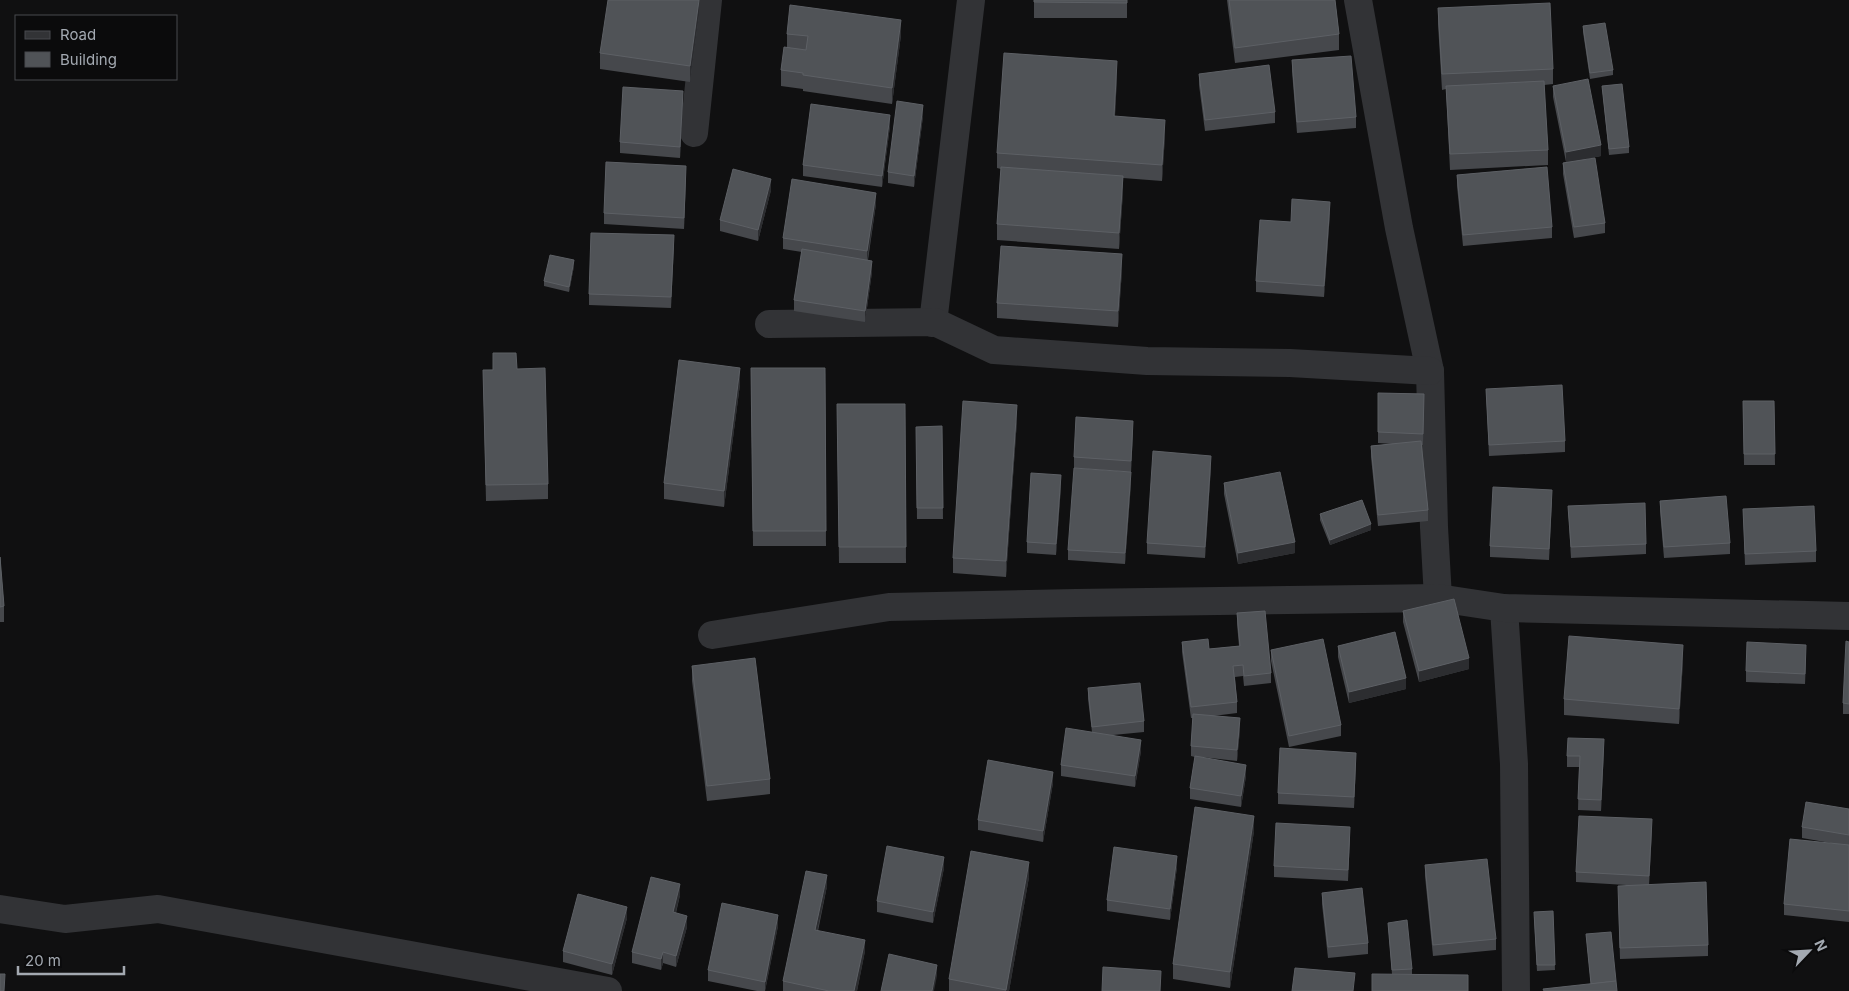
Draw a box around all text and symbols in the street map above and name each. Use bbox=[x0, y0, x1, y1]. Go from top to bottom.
legend bbox=[15, 15, 178, 80]
text: Road bbox=[60, 25, 96, 44]
text: Building bbox=[60, 50, 117, 69]
north arrow bbox=[1784, 926, 1834, 976]
text: N bbox=[1811, 937, 1831, 954]
scale bar bbox=[18, 944, 124, 976]
text: 20 m bbox=[25, 951, 61, 970]

